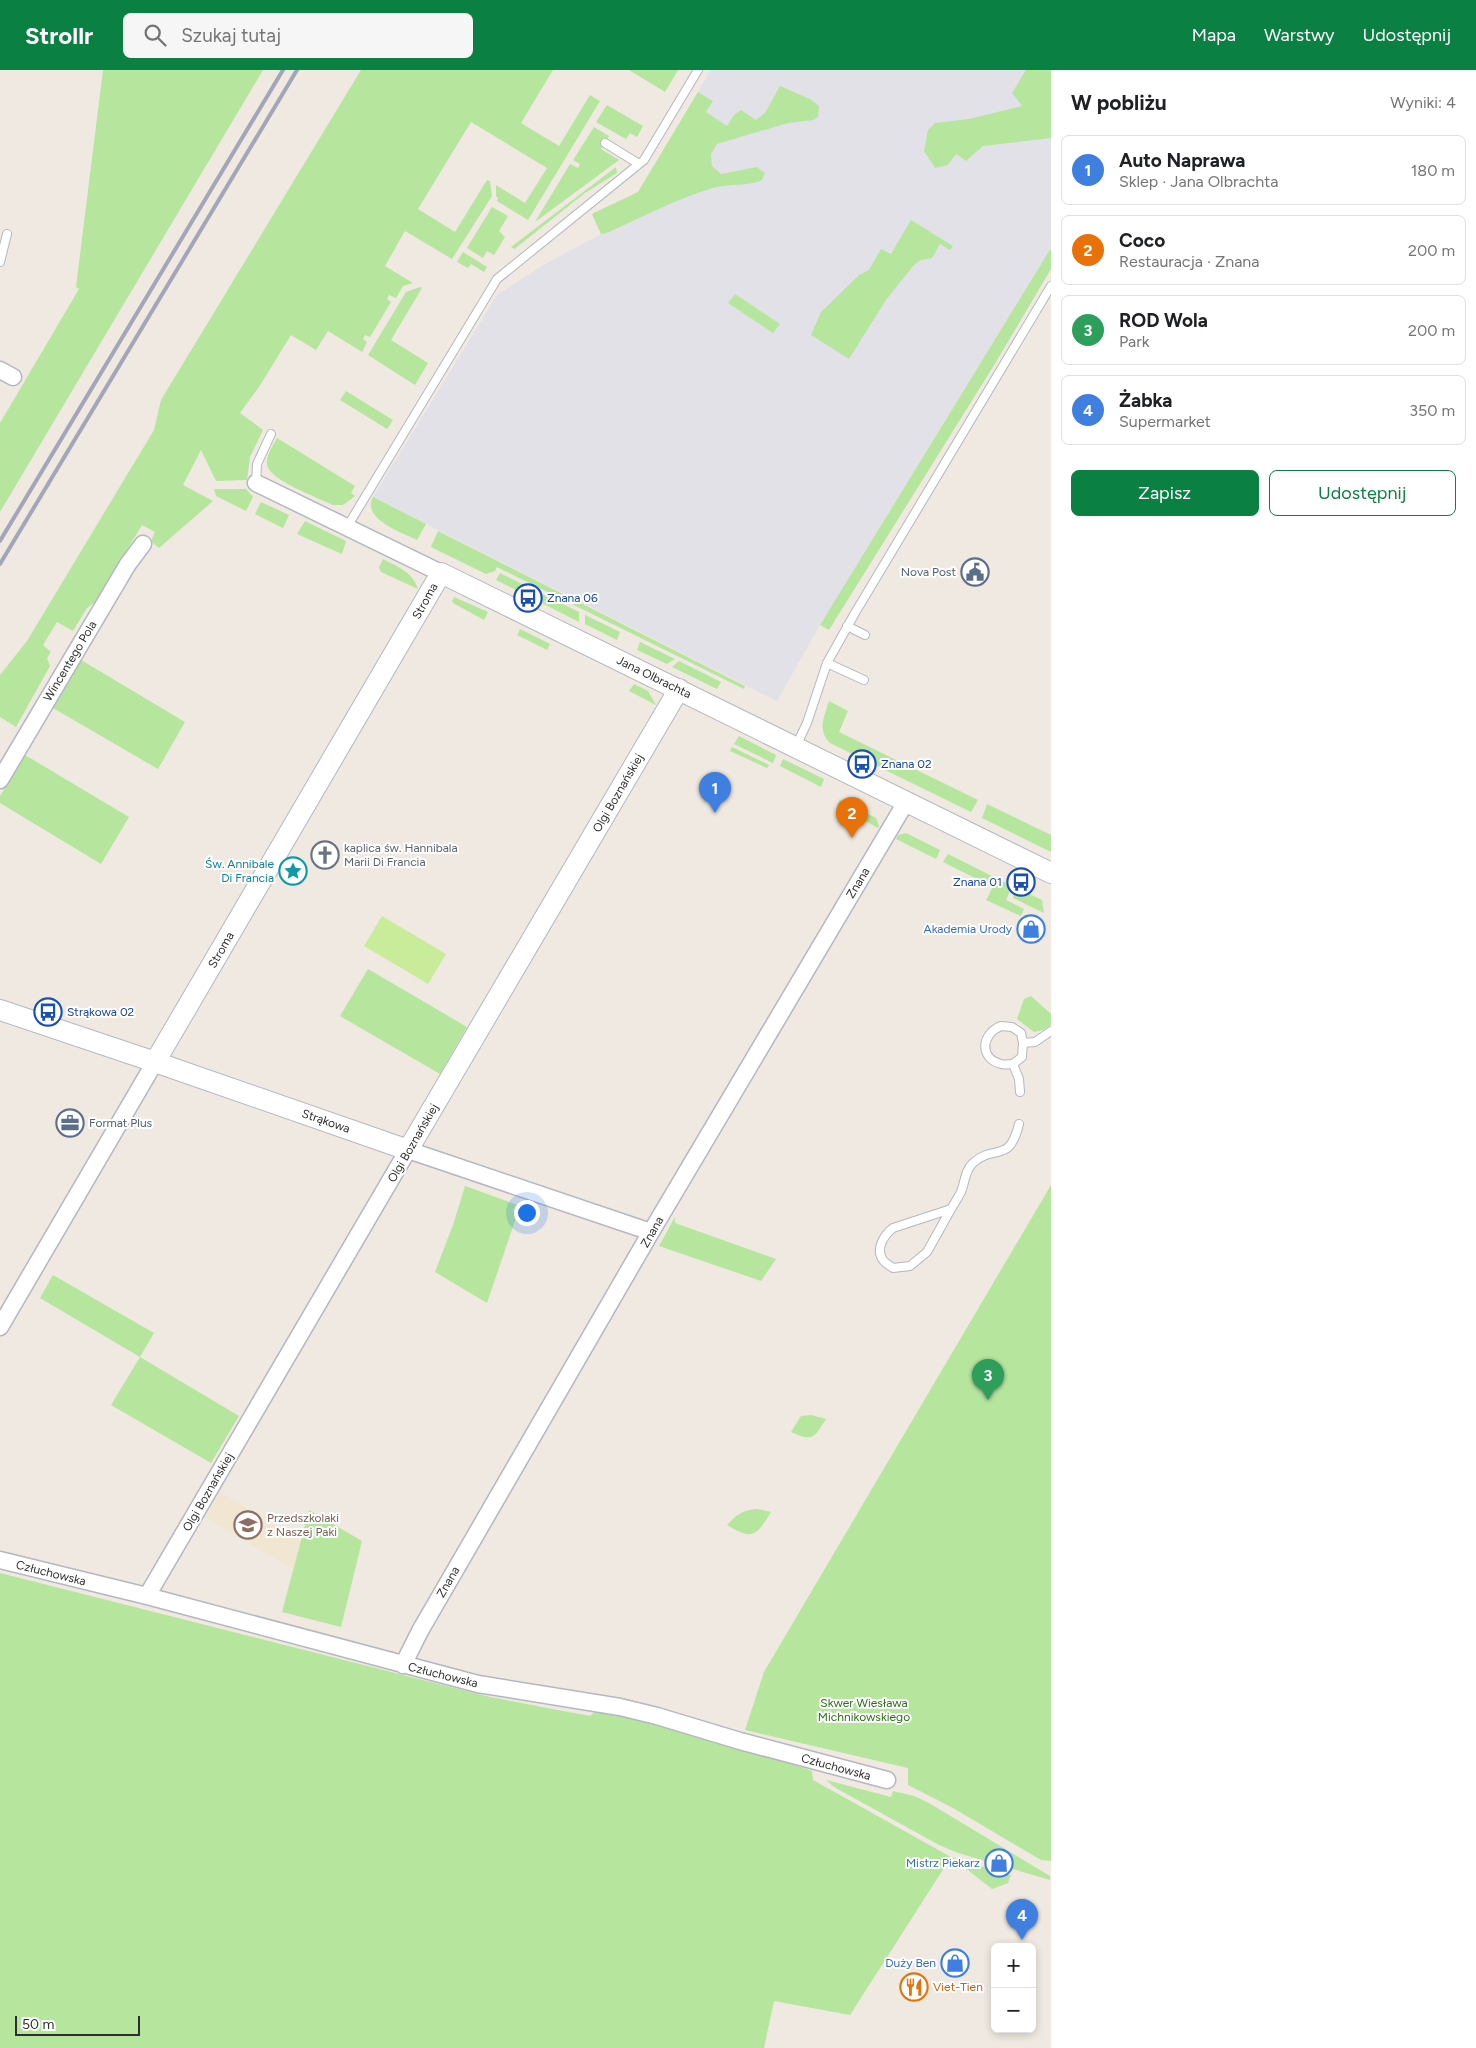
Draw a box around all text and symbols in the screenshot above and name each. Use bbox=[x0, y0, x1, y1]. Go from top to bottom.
search box bbox=[123, 13, 473, 58]
text: Strollr bbox=[25, 21, 93, 50]
icon: search bbox=[141, 21, 169, 49]
text: Szukaj tutaj bbox=[181, 24, 281, 47]
text: Mapa bbox=[1192, 24, 1236, 46]
text: Warstwy bbox=[1264, 24, 1335, 46]
text: Udostępnij bbox=[1363, 24, 1451, 46]
text: W pobliżu bbox=[1071, 90, 1167, 115]
text: Wyniki: 4 bbox=[1390, 93, 1456, 112]
text: Auto Naprawa bbox=[1119, 149, 1245, 172]
text: 1 bbox=[1085, 161, 1091, 180]
text: 180 m bbox=[1411, 161, 1455, 180]
text: Sklep · Jana Olbrachta bbox=[1119, 172, 1278, 191]
text: Coco bbox=[1119, 229, 1165, 252]
text: 2 bbox=[1083, 241, 1093, 260]
text: 200 m bbox=[1408, 241, 1455, 260]
text: Restauracja · Znana bbox=[1119, 252, 1259, 271]
text: ROD Wola bbox=[1119, 309, 1208, 332]
text: 3 bbox=[1084, 321, 1092, 340]
text: 200 m bbox=[1408, 321, 1455, 340]
text: Park bbox=[1119, 332, 1149, 351]
text: Żabka bbox=[1119, 389, 1172, 412]
text: 4 bbox=[1083, 401, 1093, 420]
text: 350 m bbox=[1409, 401, 1455, 420]
text: Supermarket bbox=[1119, 412, 1211, 431]
button: Zapisz bbox=[1071, 470, 1259, 516]
button: Udostępnij bbox=[1269, 470, 1456, 516]
public building icon: Nova Post bbox=[960, 557, 990, 587]
place label: Nova Post bbox=[901, 565, 956, 579]
street label: Stroma bbox=[409, 580, 441, 622]
bus stop icon: Znana 06 bbox=[513, 583, 543, 613]
place label: Znana 06 bbox=[547, 591, 598, 605]
street label: Wincentego Pola bbox=[40, 618, 100, 704]
street label: Jana Olbrachta bbox=[615, 653, 693, 701]
bus stop icon: Znana 02 bbox=[847, 749, 877, 779]
street label: Olgi Boznańskiej bbox=[590, 751, 646, 835]
place label: Znana 02 bbox=[881, 757, 932, 771]
pin: 1 bbox=[699, 772, 731, 813]
pin: 2 bbox=[836, 797, 868, 838]
church icon: kaplica św. Hannibala Marii Di Francia bbox=[310, 840, 340, 870]
place label: kaplica św. Hannibala Marii Di Francia bbox=[344, 841, 458, 869]
place icon: Św. Annibale Di Francia bbox=[278, 856, 308, 886]
place label: Św. Annibale Di Francia bbox=[205, 857, 274, 885]
street label: Znana bbox=[843, 865, 873, 901]
bus stop icon: Znana 01 bbox=[1006, 867, 1036, 897]
place label: Znana 01 bbox=[953, 875, 1002, 889]
shop icon: Akademia Urody bbox=[1016, 914, 1046, 944]
place label: Akademia Urody bbox=[924, 922, 1013, 936]
street label: Stroma bbox=[205, 929, 237, 971]
bus stop icon: Strąkowa 02 bbox=[33, 997, 63, 1027]
place label: Strąkowa 02 bbox=[67, 1005, 134, 1019]
street label: Olgi Boznańskiej bbox=[385, 1101, 441, 1185]
street label: Strąkowa bbox=[300, 1106, 352, 1136]
office icon: Format Plus bbox=[55, 1108, 85, 1138]
place label: Format Plus bbox=[89, 1116, 153, 1130]
your location bbox=[514, 1200, 540, 1226]
street label: Znana bbox=[638, 1214, 666, 1250]
pin: 3 bbox=[972, 1359, 1004, 1400]
street label: Olgi Boznańskiej bbox=[180, 1450, 236, 1534]
school or university icon: Przedszkolaki z Naszej Paki bbox=[233, 1510, 263, 1540]
place label: Przedszkolaki z Naszej Paki bbox=[267, 1511, 339, 1539]
street label: Człuchowska bbox=[15, 1558, 87, 1588]
street label: Znana bbox=[434, 1564, 462, 1600]
street label: Człuchowska bbox=[407, 1660, 479, 1690]
park label: Skwer Wiesława Michnikowskiego bbox=[818, 1696, 910, 1724]
street label: Człuchowska bbox=[800, 1751, 872, 1783]
shop icon: Mistrz Piekarz bbox=[984, 1848, 1014, 1878]
place label: Mistrz Piekarz bbox=[906, 1856, 980, 1870]
pin: 4 bbox=[1006, 1899, 1038, 1940]
map controls bbox=[991, 1943, 1036, 2033]
button: + bbox=[991, 1943, 1036, 1988]
shop icon: Duży Ben bbox=[940, 1948, 970, 1978]
place label: Duży Ben bbox=[885, 1956, 936, 1970]
restaurant icon: Viet-Tien bbox=[899, 1972, 929, 2002]
place label: Viet-Tien bbox=[933, 1980, 983, 1994]
button: − bbox=[991, 1988, 1036, 2033]
scale bar bbox=[15, 2013, 140, 2036]
text: 50 m bbox=[22, 2016, 54, 2033]

